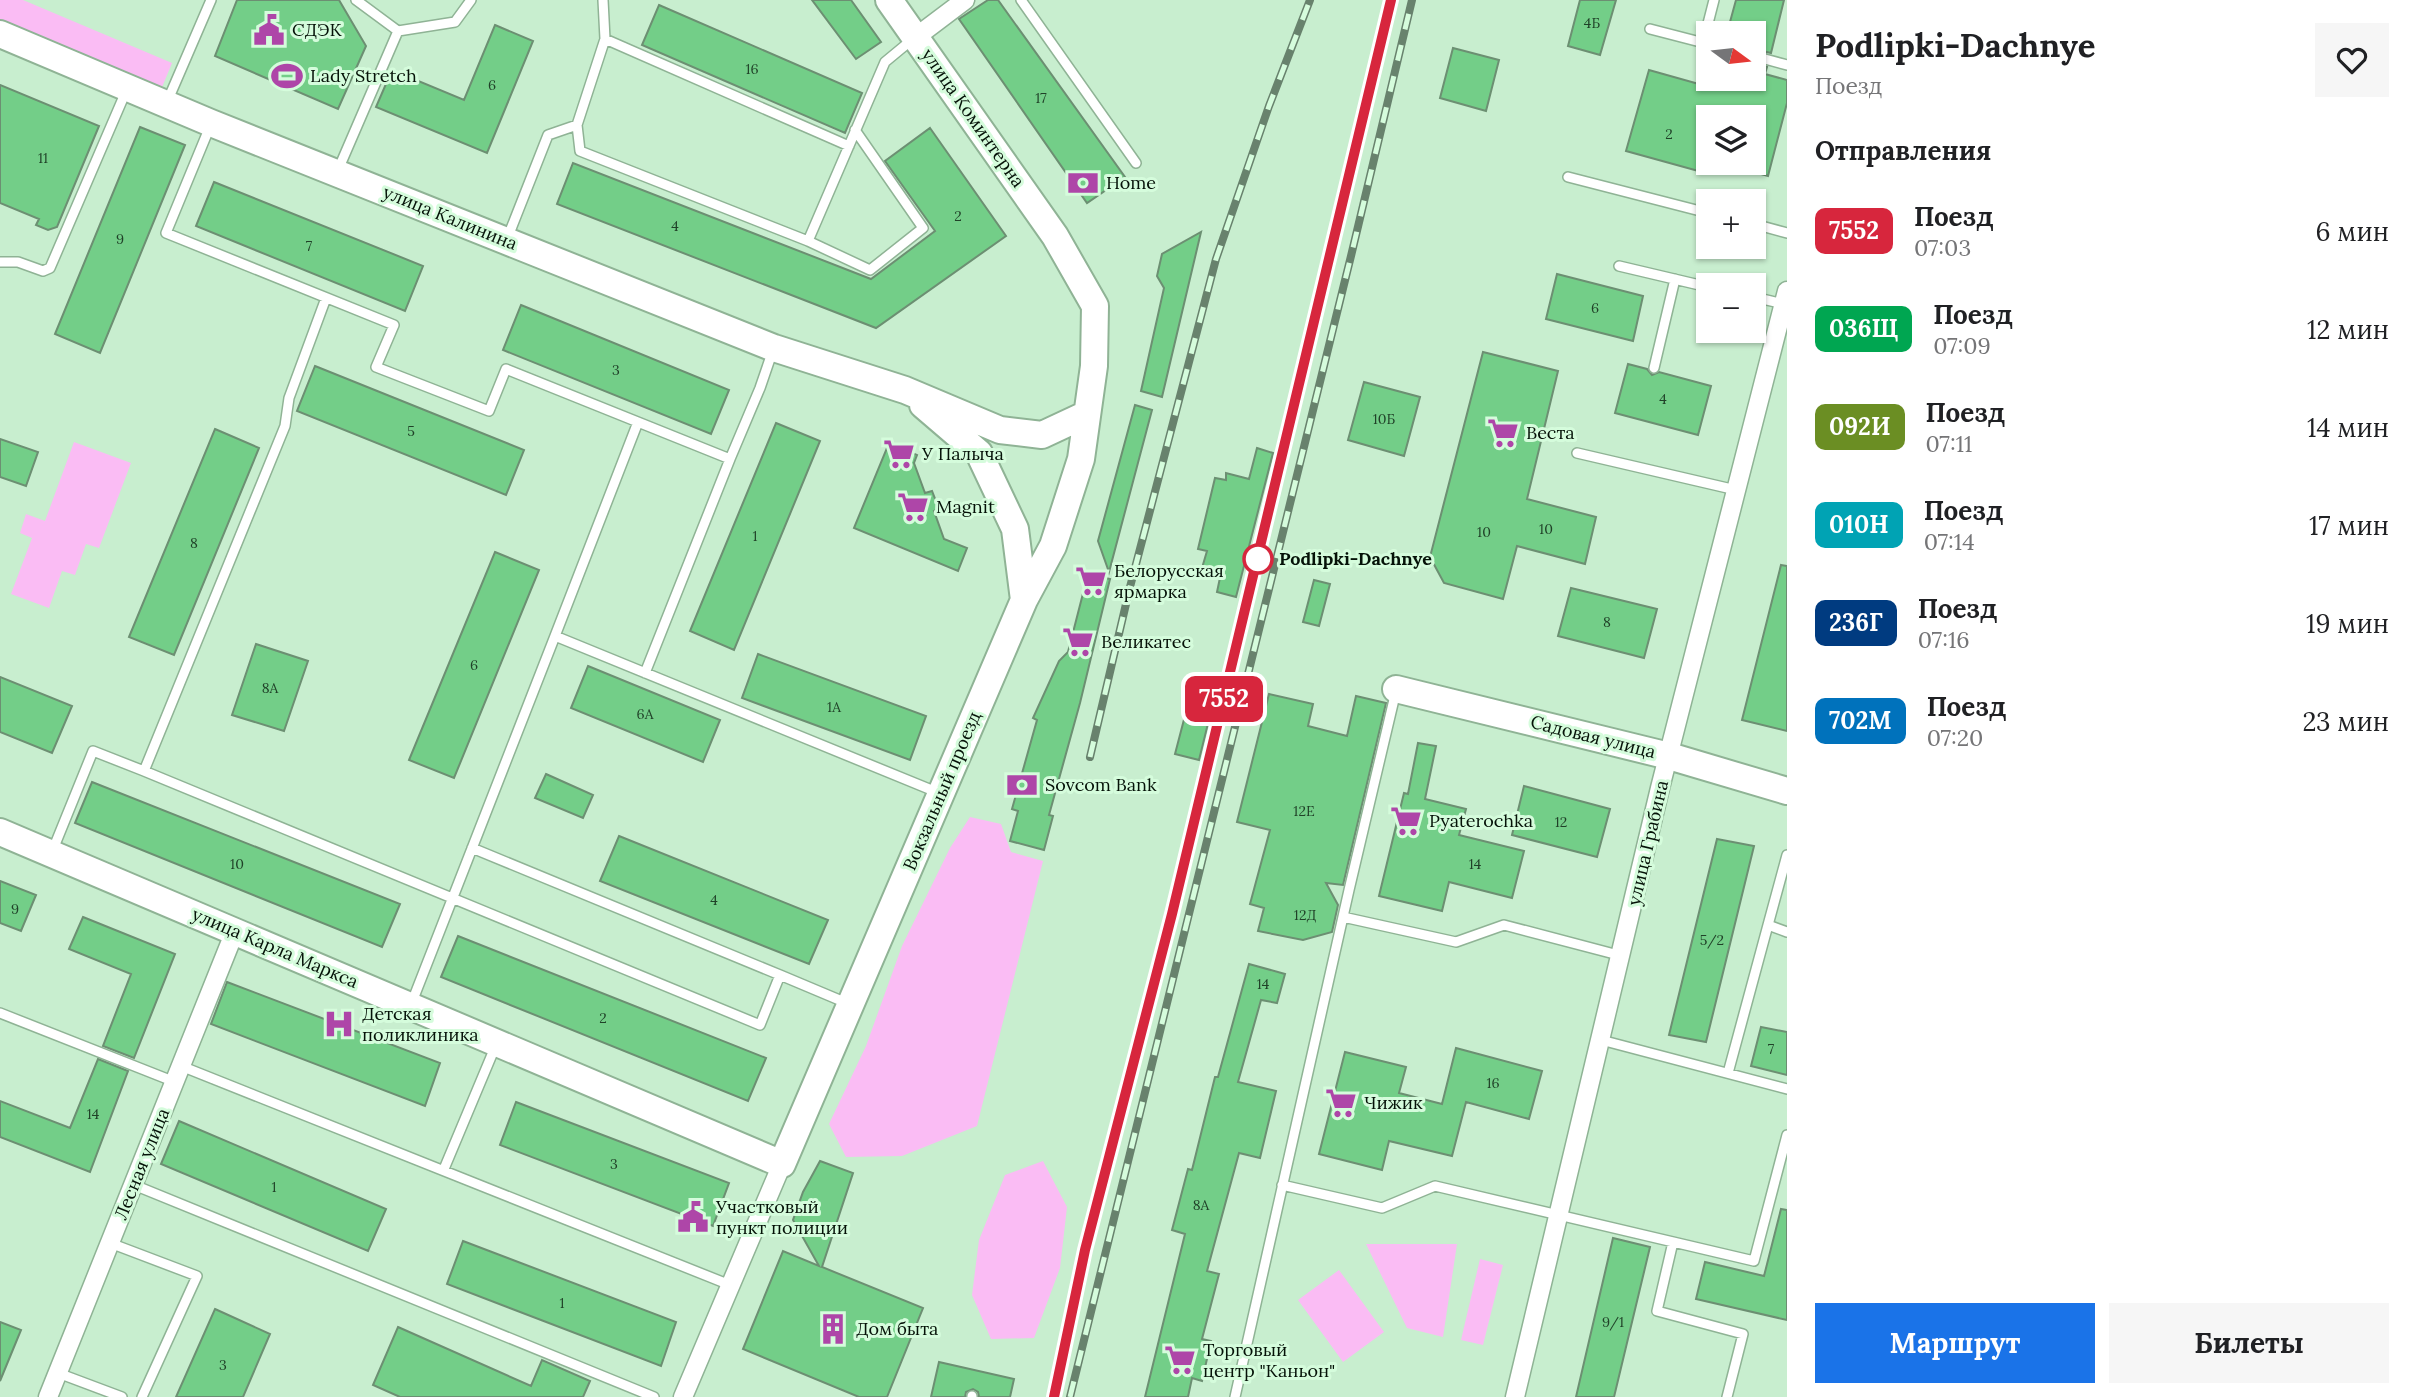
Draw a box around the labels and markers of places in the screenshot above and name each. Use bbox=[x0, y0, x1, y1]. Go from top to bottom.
public building icon: СДЭК bbox=[252, 13, 286, 47]
place label: СДЭК bbox=[292, 18, 342, 41]
sports icon: Lady Stretch bbox=[270, 59, 304, 93]
place label: Lady Stretch bbox=[310, 64, 417, 87]
bank icon: Home bbox=[1066, 166, 1100, 200]
place label: Home bbox=[1106, 171, 1156, 194]
supermarket icon: Веста bbox=[1486, 416, 1520, 450]
place label: Веста bbox=[1526, 421, 1575, 444]
supermarket icon: У Палыча bbox=[882, 437, 916, 471]
place label: У Палыча bbox=[921, 442, 1004, 465]
supermarket icon: Magnit bbox=[896, 490, 930, 524]
place label: Magnit bbox=[936, 495, 995, 518]
marker: Podlipki-Dachnye bbox=[1243, 544, 1273, 574]
place label: Podlipki-Dachnye bbox=[1279, 547, 1432, 570]
place label: Белорусская ярмарка bbox=[1114, 559, 1224, 603]
supermarket icon: Белорусская ярмарка bbox=[1074, 564, 1108, 598]
supermarket icon: Великатес bbox=[1061, 625, 1095, 659]
place label: Великатес bbox=[1101, 630, 1191, 653]
bank icon: Sovcom Bank bbox=[1005, 768, 1039, 802]
place label: Sovcom Bank bbox=[1045, 773, 1157, 796]
supermarket icon: Pyaterochka bbox=[1389, 804, 1423, 838]
place label: Pyaterochka bbox=[1429, 809, 1533, 832]
place label: Детская поликлиника bbox=[362, 1002, 479, 1046]
hospital icon: Детская поликлиника bbox=[322, 1007, 356, 1041]
supermarket icon: Чижик bbox=[1324, 1086, 1358, 1120]
place label: Чижик bbox=[1364, 1091, 1423, 1114]
place label: Участковый пункт полиции bbox=[715, 1195, 848, 1239]
public building icon: Участковый пункт полиции bbox=[676, 1200, 710, 1234]
building icon: Дом быта bbox=[816, 1312, 850, 1346]
place label: Дом быта bbox=[856, 1317, 938, 1340]
place label: Торговый центр "Каньон" bbox=[1203, 1338, 1335, 1382]
supermarket icon: Торговый центр "Каньон" bbox=[1163, 1343, 1197, 1377]

